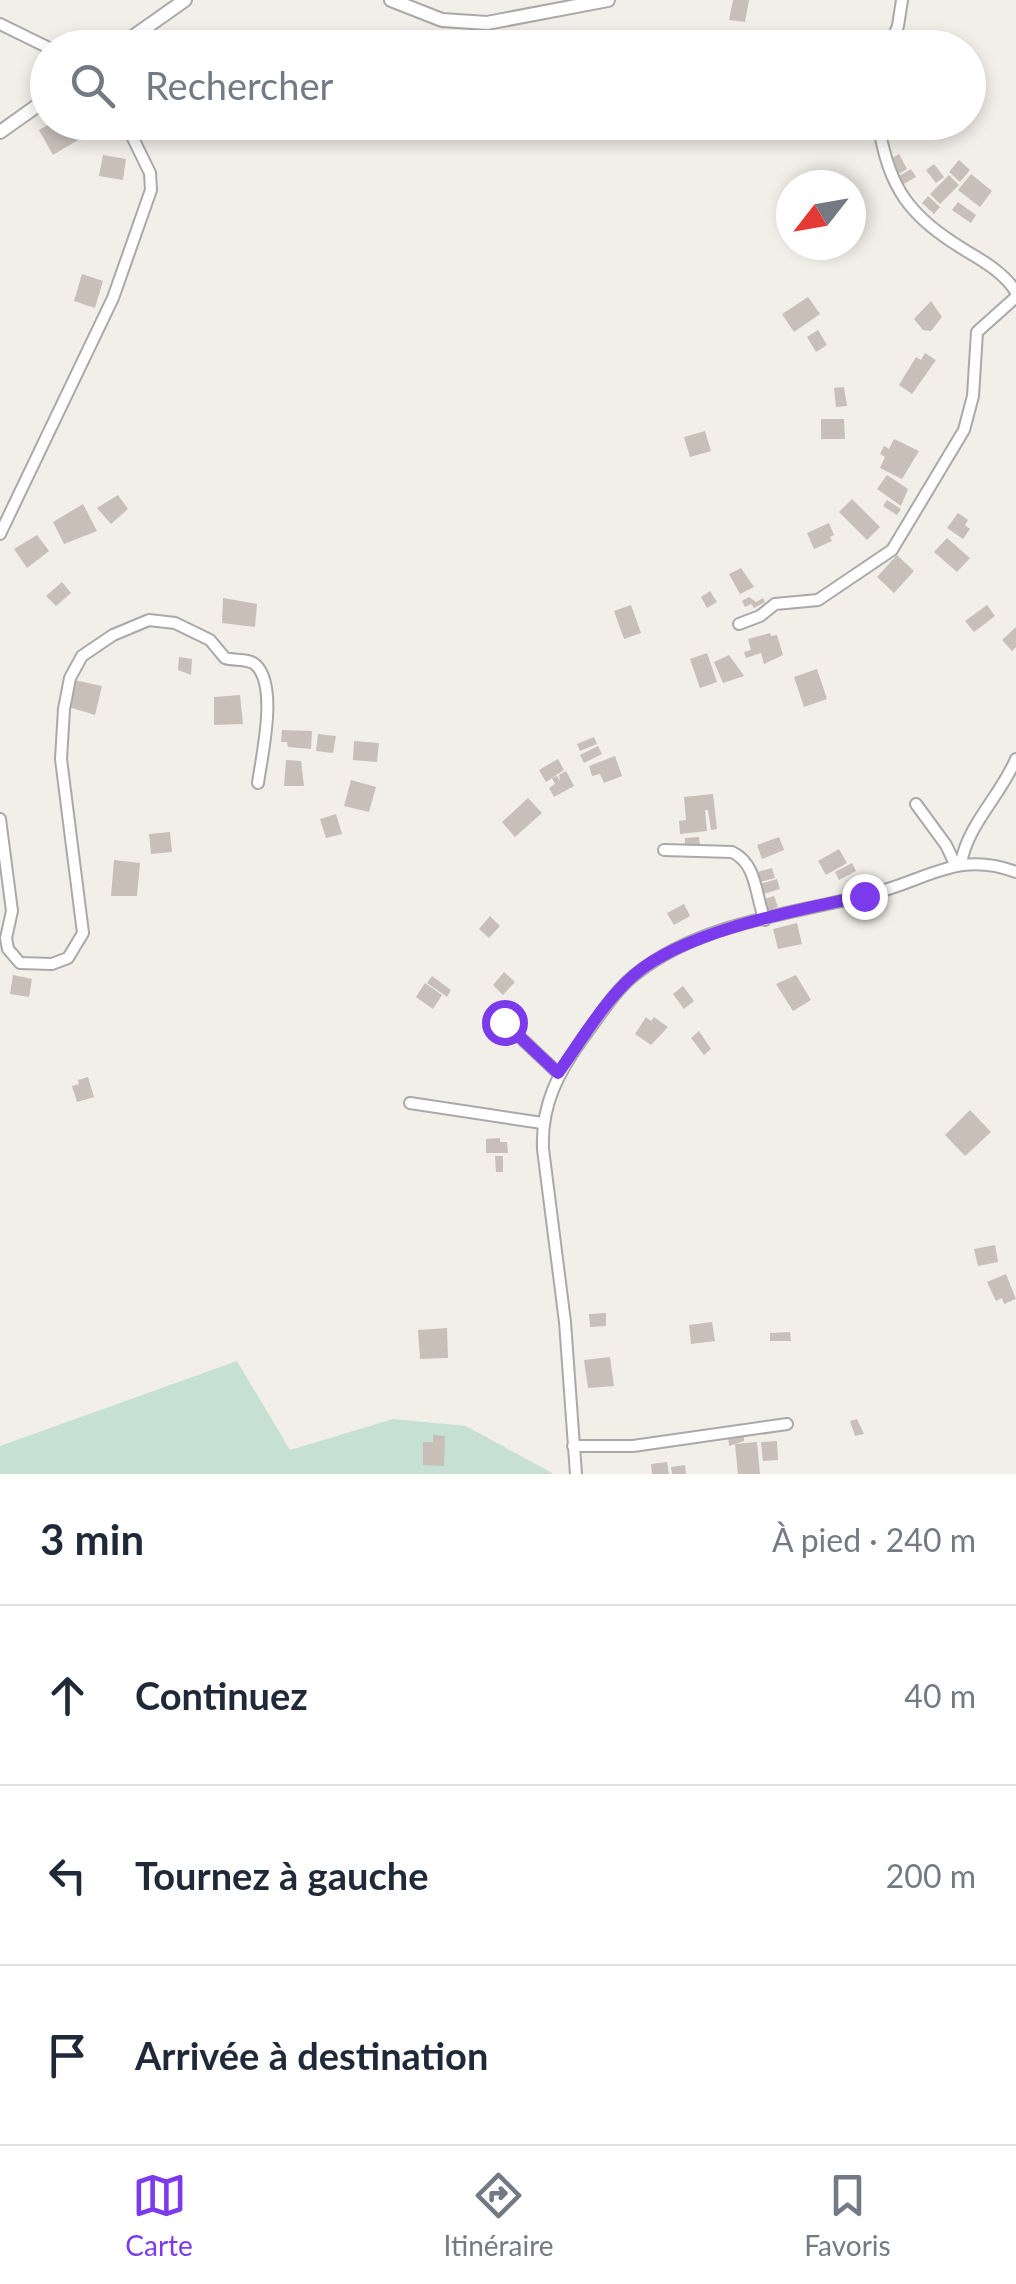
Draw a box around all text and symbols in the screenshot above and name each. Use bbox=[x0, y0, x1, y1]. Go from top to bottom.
search box bbox=[30, 30, 986, 140]
icon: search bbox=[65, 58, 120, 113]
text: Rechercher bbox=[145, 62, 333, 108]
north arrow bbox=[776, 170, 866, 260]
route end bbox=[842, 874, 888, 920]
route start bbox=[482, 1000, 528, 1046]
text: 3 min bbox=[40, 1514, 144, 1564]
text: À pied · 240 m bbox=[772, 1520, 976, 1559]
icon: ahead bbox=[40, 1668, 95, 1723]
text: Continuez bbox=[135, 1672, 308, 1718]
text: 40 m bbox=[904, 1676, 976, 1715]
icon: left bbox=[40, 1848, 95, 1903]
text: Tournez à gauche bbox=[135, 1852, 428, 1898]
text: 200 m bbox=[886, 1856, 976, 1895]
icon: arrive bbox=[40, 2028, 95, 2083]
text: Arrivée à destination bbox=[135, 2032, 488, 2078]
tab: Carte bbox=[125, 2168, 193, 2262]
tab: Itinéraire bbox=[444, 2168, 554, 2262]
tab: Favoris bbox=[804, 2168, 891, 2262]

